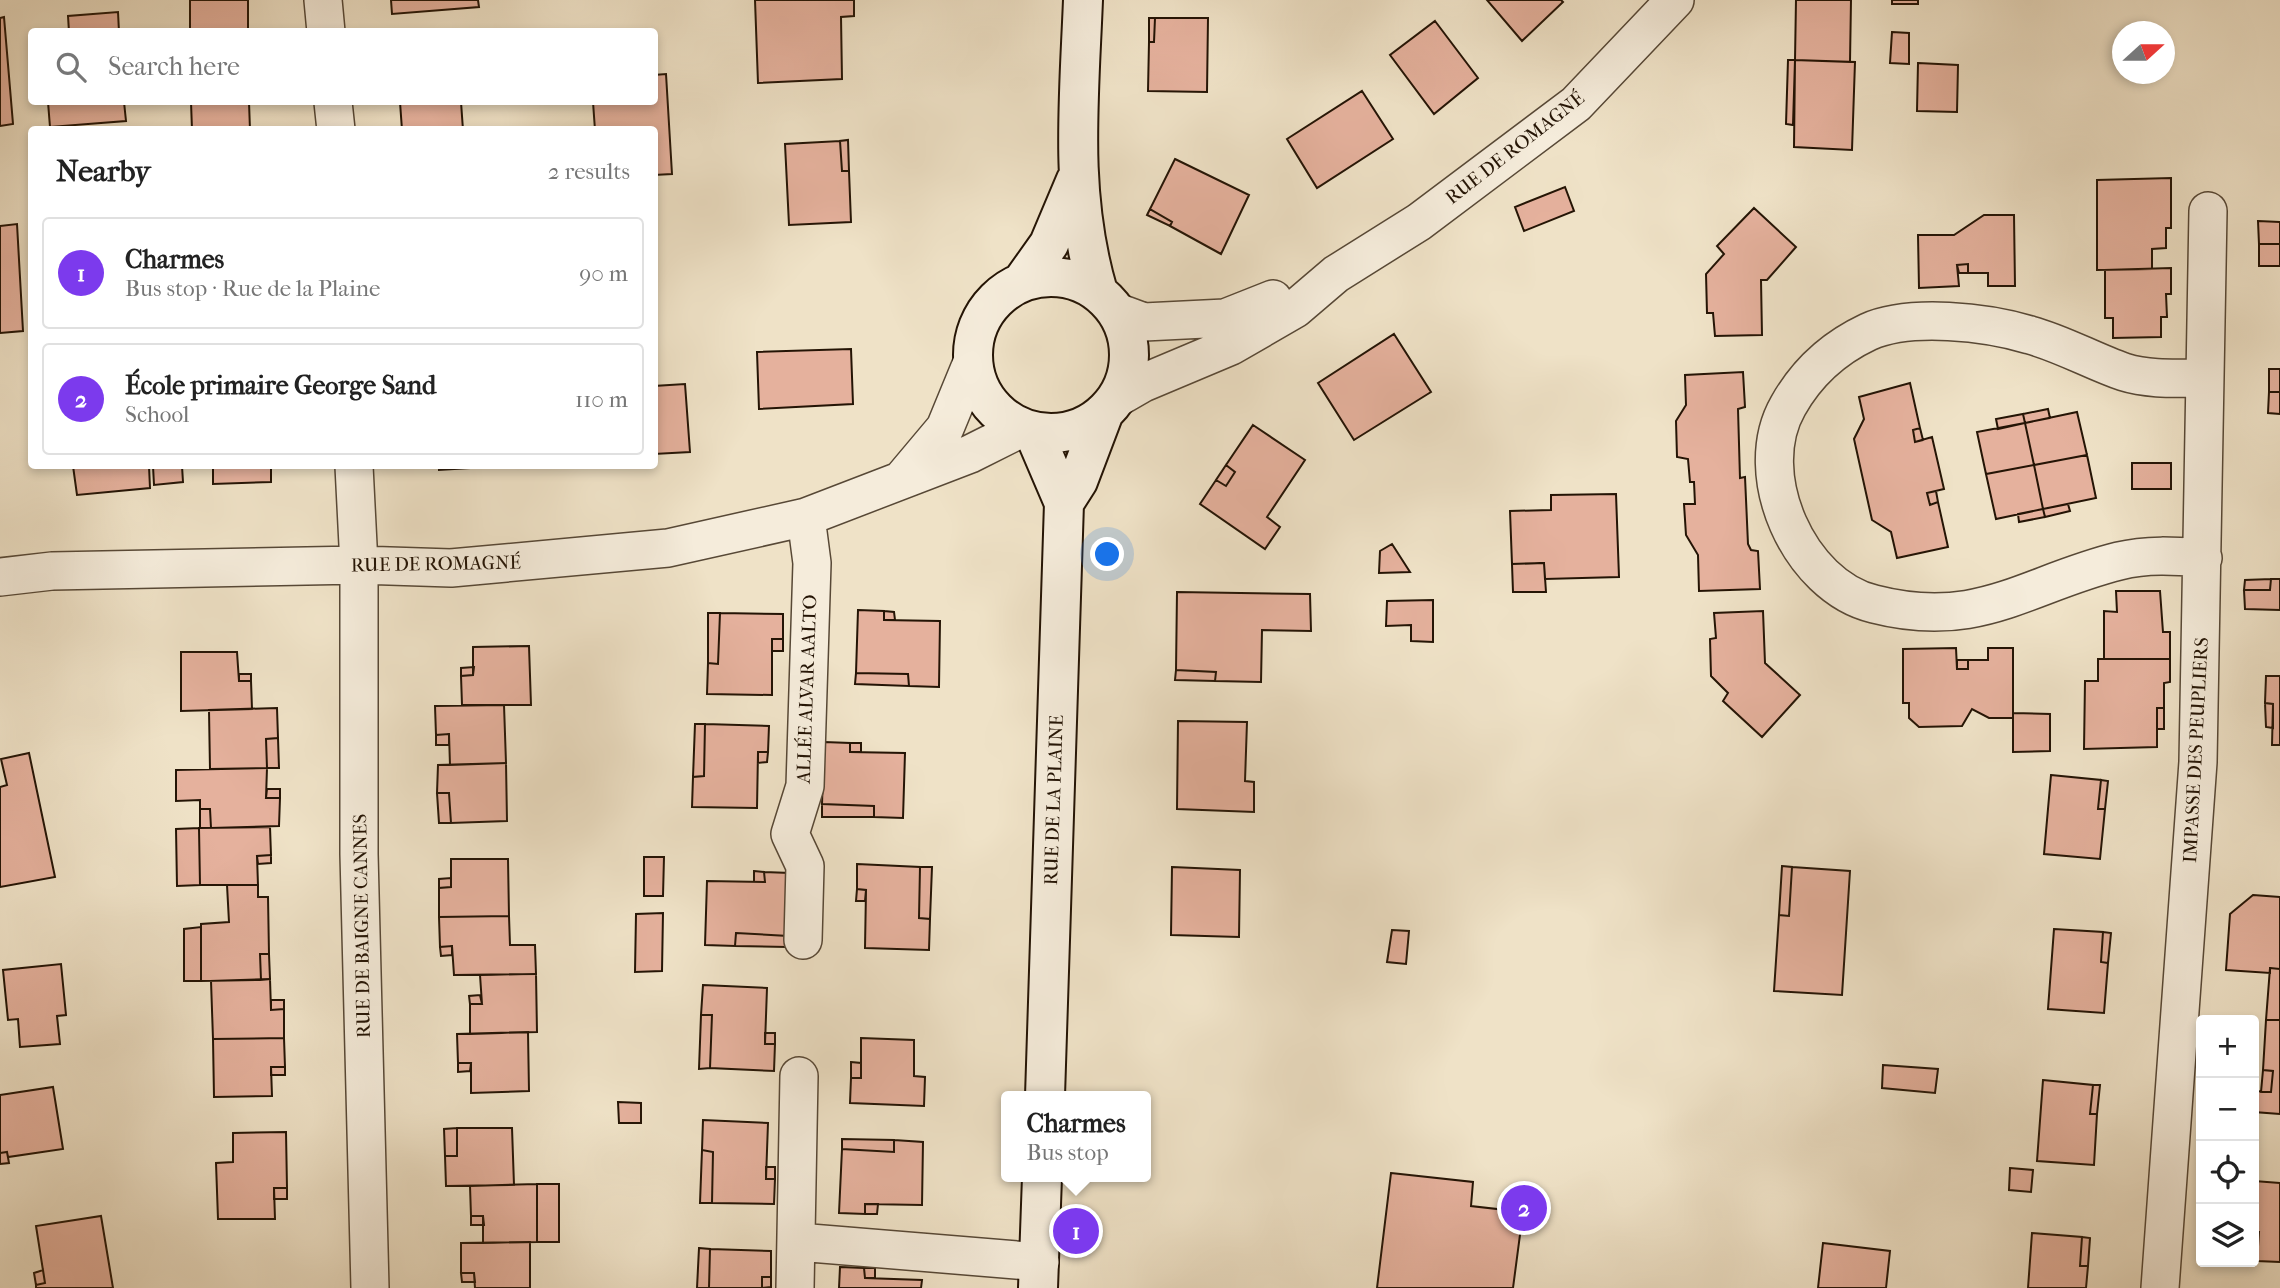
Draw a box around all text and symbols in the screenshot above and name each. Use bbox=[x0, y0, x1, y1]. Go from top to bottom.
north arrow bbox=[2112, 21, 2175, 84]
search box bbox=[28, 28, 658, 105]
icon: search bbox=[52, 48, 90, 86]
text: Search here bbox=[108, 51, 240, 82]
street label: RUE DE ROMAGNÉ bbox=[1441, 87, 1589, 209]
text: Nearby bbox=[56, 154, 151, 189]
text: 2 results bbox=[548, 158, 630, 185]
text: Charmes bbox=[125, 244, 224, 275]
text: 1 bbox=[77, 260, 85, 287]
text: 90 m bbox=[579, 260, 628, 287]
text: Bus stop · Rue de la Plaine bbox=[125, 275, 380, 302]
text: École primaire George Sand bbox=[125, 370, 436, 401]
text: 2 bbox=[75, 386, 87, 413]
text: 110 m bbox=[575, 386, 628, 413]
text: School bbox=[125, 401, 189, 428]
your location bbox=[1090, 537, 1124, 571]
street label: RUE DE ROMAGNÉ bbox=[351, 552, 522, 576]
street label: ALLÉE ALVAR AALTO bbox=[793, 594, 821, 785]
street label: IMPASSE DES PEUPLIERS bbox=[2179, 636, 2213, 863]
street label: RUE DE LA PLAINE bbox=[1040, 714, 1068, 886]
street label: RUE DE BAIGNE CANNES bbox=[349, 814, 375, 1038]
map controls bbox=[2196, 1015, 2259, 1267]
button: + bbox=[2196, 1015, 2259, 1078]
button: − bbox=[2196, 1078, 2259, 1141]
popup bbox=[1001, 1091, 1151, 1182]
text: Charmes bbox=[1026, 1108, 1126, 1139]
text: Bus stop bbox=[1026, 1139, 1109, 1166]
button: locate bbox=[2196, 1141, 2259, 1204]
pin: 2 bbox=[1501, 1182, 1547, 1234]
button: layers bbox=[2196, 1204, 2259, 1267]
pin: 1 bbox=[1053, 1205, 1099, 1257]

